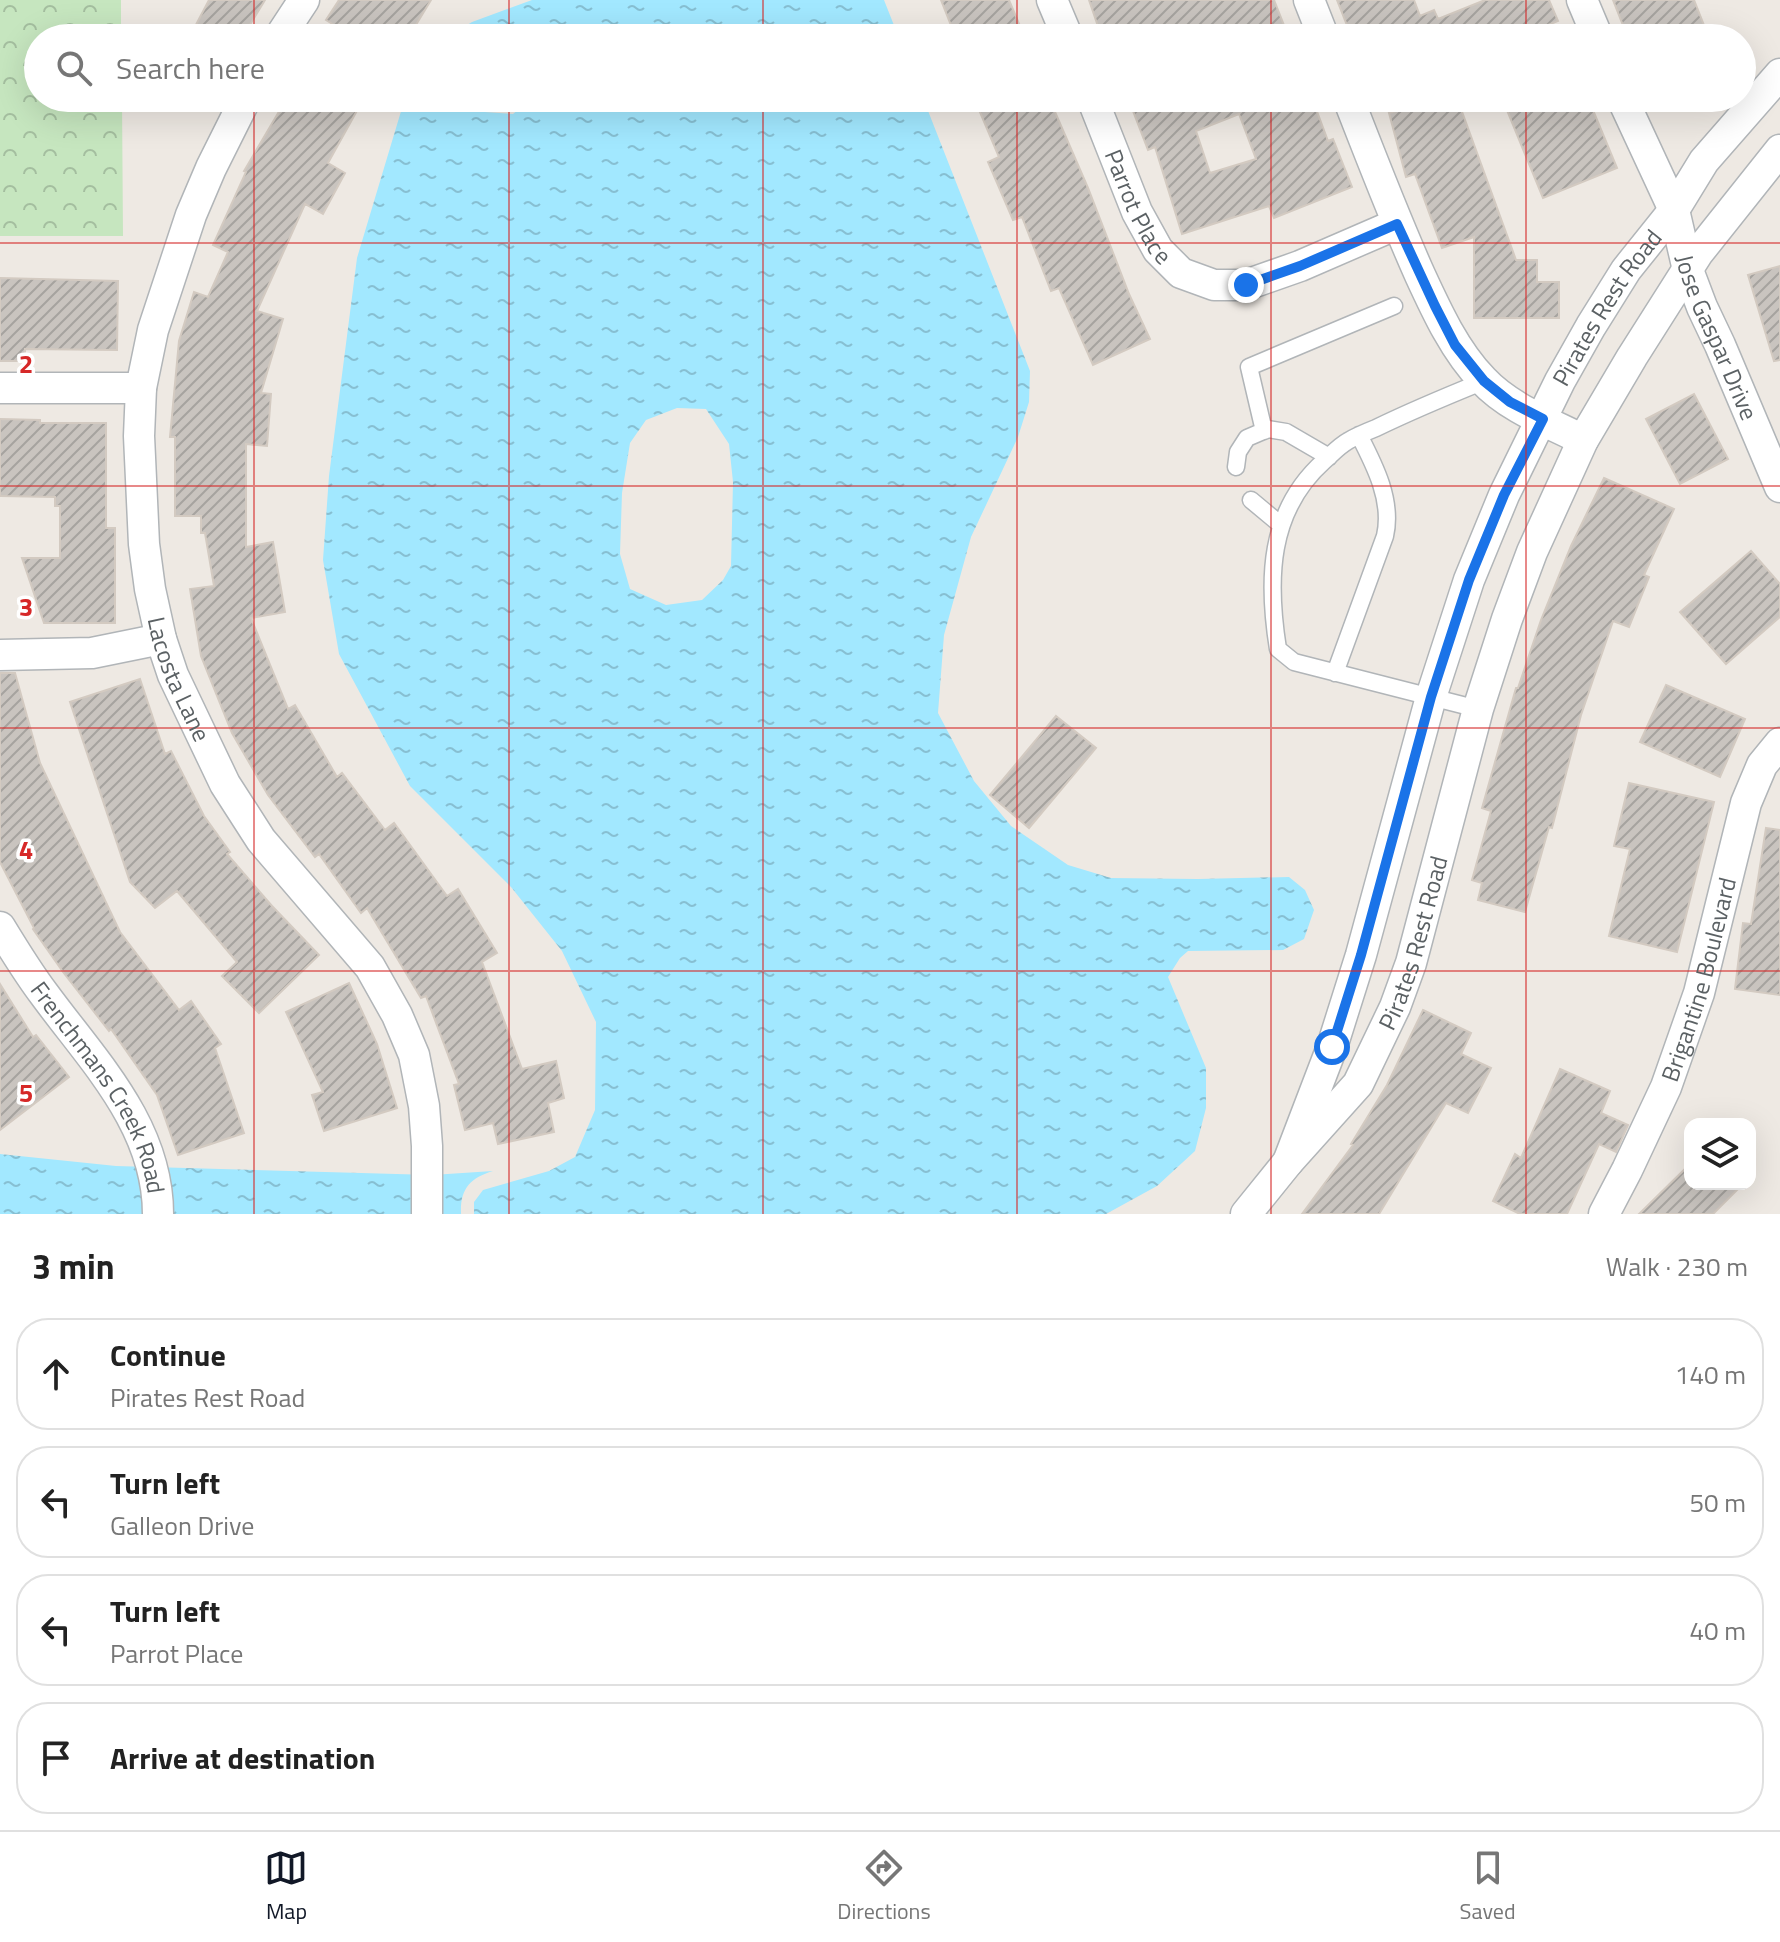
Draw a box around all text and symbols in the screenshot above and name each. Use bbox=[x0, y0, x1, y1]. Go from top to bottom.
search box bbox=[24, 24, 1756, 112]
text: Search here bbox=[116, 45, 265, 91]
icon: search bbox=[52, 46, 96, 90]
street label: Parrot Place bbox=[1096, 144, 1180, 272]
street label: Pirates Rest Road bbox=[1543, 221, 1670, 393]
street label: Jose Gaspar Drive bbox=[1667, 251, 1768, 425]
route end bbox=[1228, 267, 1264, 303]
text: 2 bbox=[19, 344, 33, 383]
text: 3 bbox=[19, 587, 33, 626]
street label: Lacosta Lane bbox=[139, 613, 220, 747]
text: 4 bbox=[19, 830, 33, 869]
street label: Pirates Rest Road bbox=[1369, 852, 1457, 1036]
street label: Brigantine Boulevard bbox=[1651, 873, 1745, 1086]
street label: Frenchmans Creek Road bbox=[22, 974, 175, 1196]
route start bbox=[1314, 1029, 1350, 1065]
text: 5 bbox=[19, 1073, 33, 1112]
map controls bbox=[1684, 1118, 1756, 1190]
button: layers bbox=[1684, 1118, 1756, 1190]
text: 3 min bbox=[32, 1240, 115, 1292]
text: Walk · 230 m bbox=[1606, 1247, 1748, 1286]
text: Continue bbox=[110, 1332, 226, 1378]
icon: ahead bbox=[34, 1352, 78, 1396]
text: 140 m bbox=[1675, 1355, 1746, 1394]
text: Pirates Rest Road bbox=[110, 1378, 305, 1417]
text: Turn left bbox=[110, 1460, 220, 1506]
icon: left bbox=[34, 1480, 78, 1524]
text: 50 m bbox=[1689, 1483, 1746, 1522]
text: Galleon Drive bbox=[110, 1506, 254, 1545]
text: Turn left bbox=[110, 1588, 220, 1634]
icon: left bbox=[34, 1608, 78, 1652]
text: 40 m bbox=[1689, 1611, 1746, 1650]
text: Parrot Place bbox=[110, 1634, 243, 1673]
text: Arrive at destination bbox=[110, 1735, 375, 1781]
icon: arrive bbox=[34, 1736, 78, 1780]
tab: Map bbox=[264, 1846, 308, 1928]
tab: Directions bbox=[837, 1846, 931, 1928]
tab: Saved bbox=[1460, 1846, 1516, 1928]

